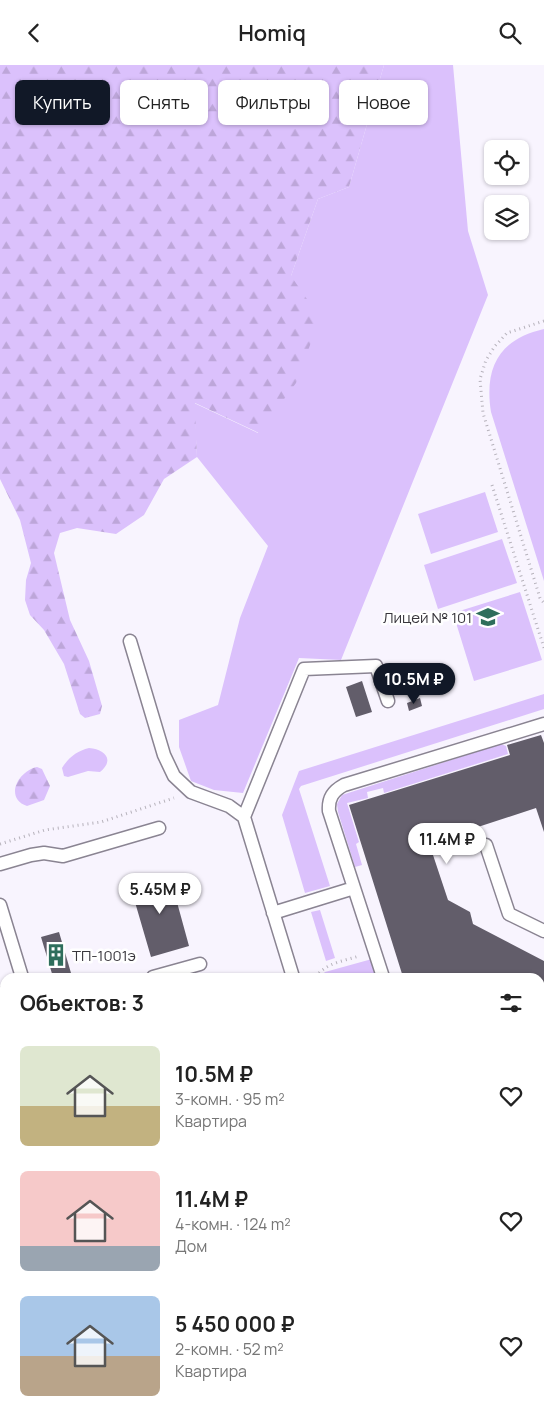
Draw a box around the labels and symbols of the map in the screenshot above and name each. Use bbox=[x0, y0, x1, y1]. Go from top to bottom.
school or university icon: Лицей № 101 bbox=[475, 604, 501, 630]
place label: Лицей № 101 bbox=[383, 607, 472, 628]
pin: 10.5M ₽ bbox=[368, 663, 460, 705]
pin: 11.4M ₽ bbox=[401, 823, 493, 865]
pin: 5.45M ₽ bbox=[114, 873, 206, 915]
building icon: ТП-1001э bbox=[43, 942, 69, 968]
place label: ТП-1001э bbox=[72, 945, 136, 966]

